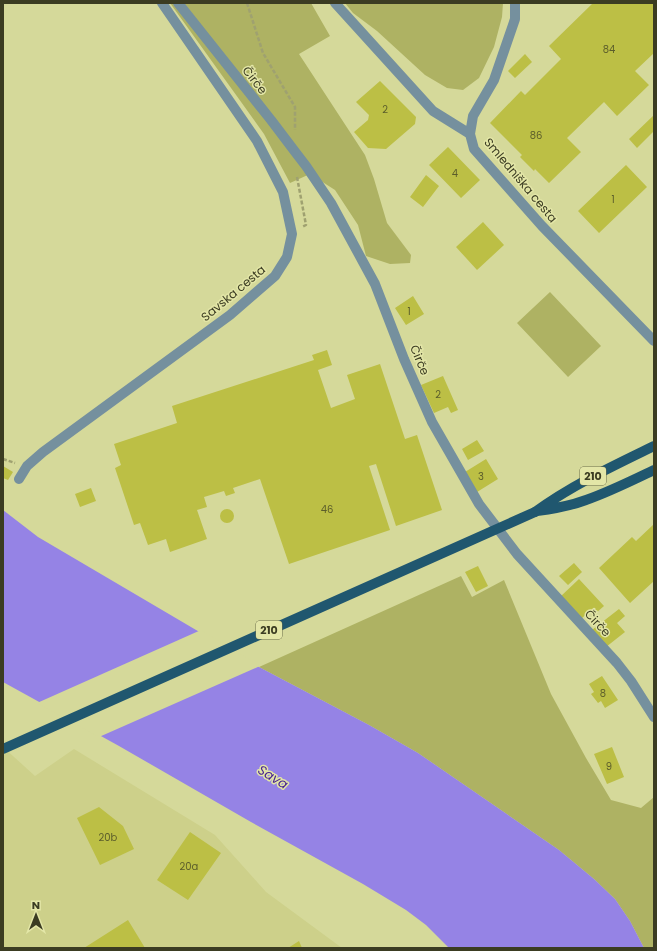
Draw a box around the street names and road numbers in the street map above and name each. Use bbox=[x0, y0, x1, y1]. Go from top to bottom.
street label: Čirče bbox=[239, 62, 271, 98]
street label: Smledniška cesta bbox=[480, 134, 562, 226]
street label: Savska cesta bbox=[197, 261, 269, 325]
street label: Čirče bbox=[406, 342, 434, 378]
road number: 210 bbox=[580, 467, 606, 485]
street label: Čirče bbox=[581, 606, 615, 640]
road number: 210 bbox=[256, 621, 282, 639]

